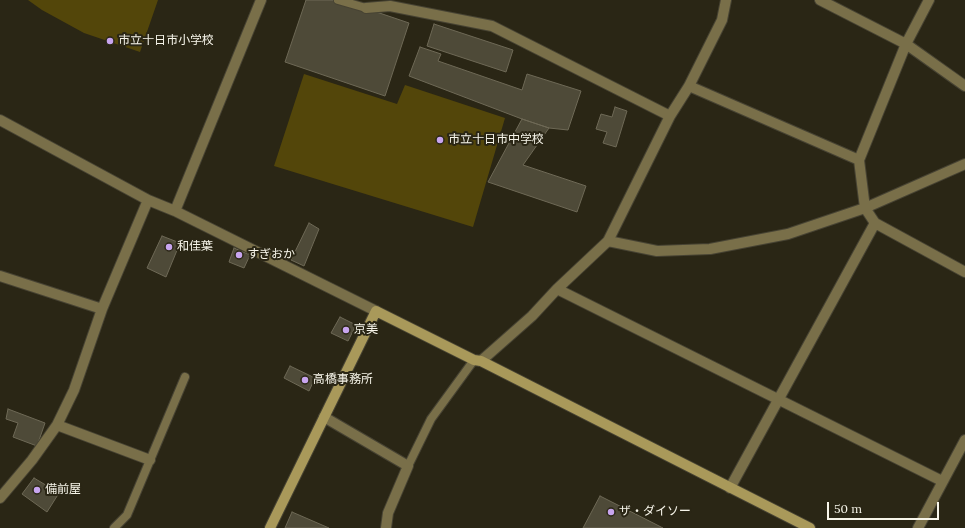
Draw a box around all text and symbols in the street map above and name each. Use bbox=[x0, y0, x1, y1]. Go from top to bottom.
place label: 市立十日市小学校 bbox=[118, 34, 214, 48]
marker: 市立十日市小学校 bbox=[105, 36, 115, 46]
place label: 市立十日市中学校 bbox=[448, 133, 544, 147]
marker: 市立十日市中学校 bbox=[435, 135, 445, 145]
place label: 和佳葉 bbox=[177, 240, 213, 254]
marker: 和佳葉 bbox=[164, 242, 174, 252]
place label: すぎおか bbox=[247, 248, 295, 262]
marker: すぎおか bbox=[234, 250, 244, 260]
place label: 京美 bbox=[354, 323, 378, 337]
marker: 京美 bbox=[341, 325, 351, 335]
place label: 高橋事務所 bbox=[313, 373, 373, 387]
marker: 高橋事務所 bbox=[300, 375, 310, 385]
place label: 備前屋 bbox=[45, 483, 81, 497]
marker: 備前屋 bbox=[32, 485, 42, 495]
scale bar bbox=[829, 494, 941, 520]
text: 50 m bbox=[834, 501, 862, 516]
place label: ザ・ダイソー bbox=[619, 505, 691, 519]
marker: ザ・ダイソー bbox=[606, 507, 616, 517]

